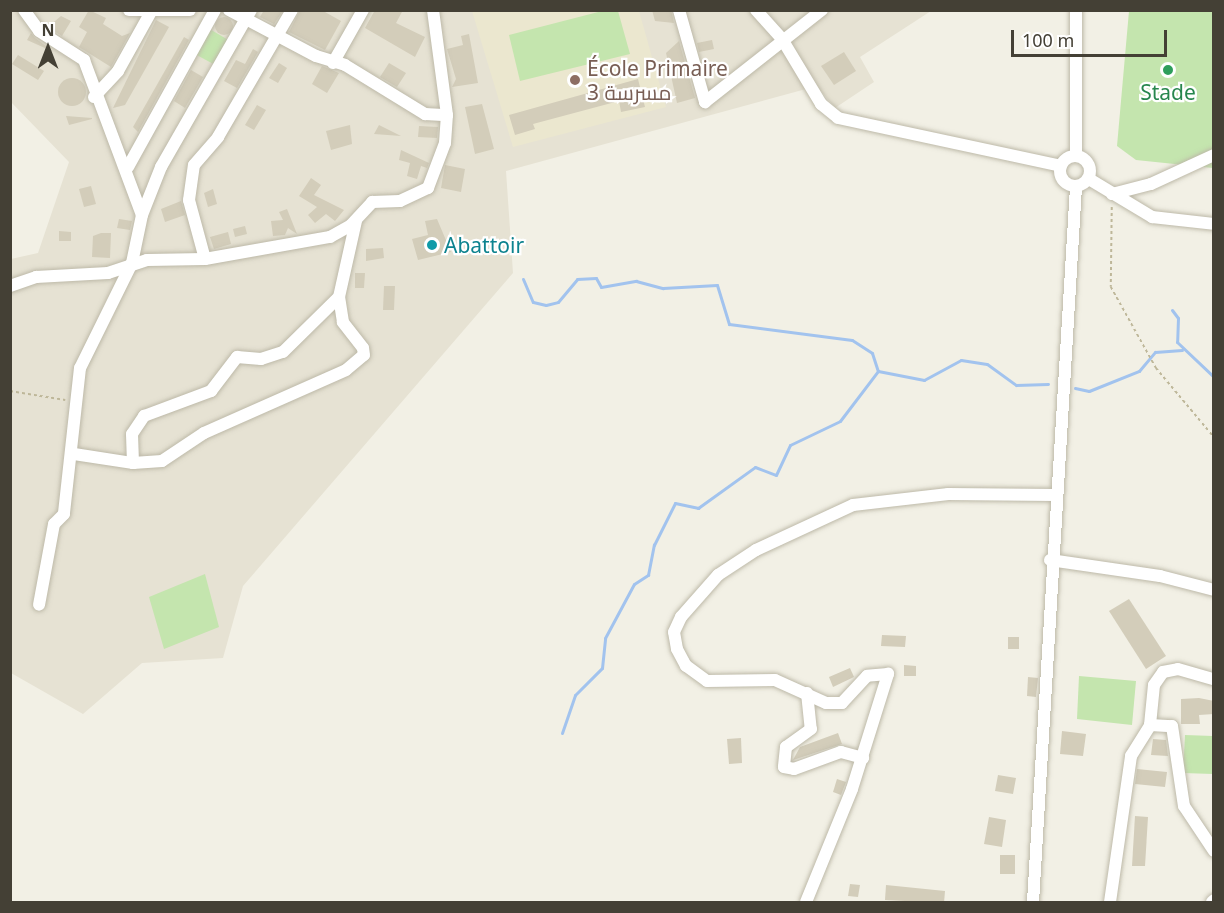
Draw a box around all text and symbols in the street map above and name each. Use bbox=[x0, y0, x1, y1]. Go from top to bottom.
north arrow bbox=[18, 18, 78, 78]
scale bar bbox=[1014, 18, 1170, 56]
text: N bbox=[41, 19, 55, 41]
text: 100 m bbox=[1022, 28, 1074, 52]
place label: École Primaire 3 مسرسة bbox=[587, 55, 728, 105]
marker: Stade bbox=[1161, 63, 1175, 77]
marker: École Primaire 3 مسرسة bbox=[568, 73, 582, 87]
place label: Stade bbox=[1140, 79, 1196, 105]
place label: Abattoir bbox=[444, 232, 524, 258]
marker: Abattoir bbox=[425, 238, 439, 252]

